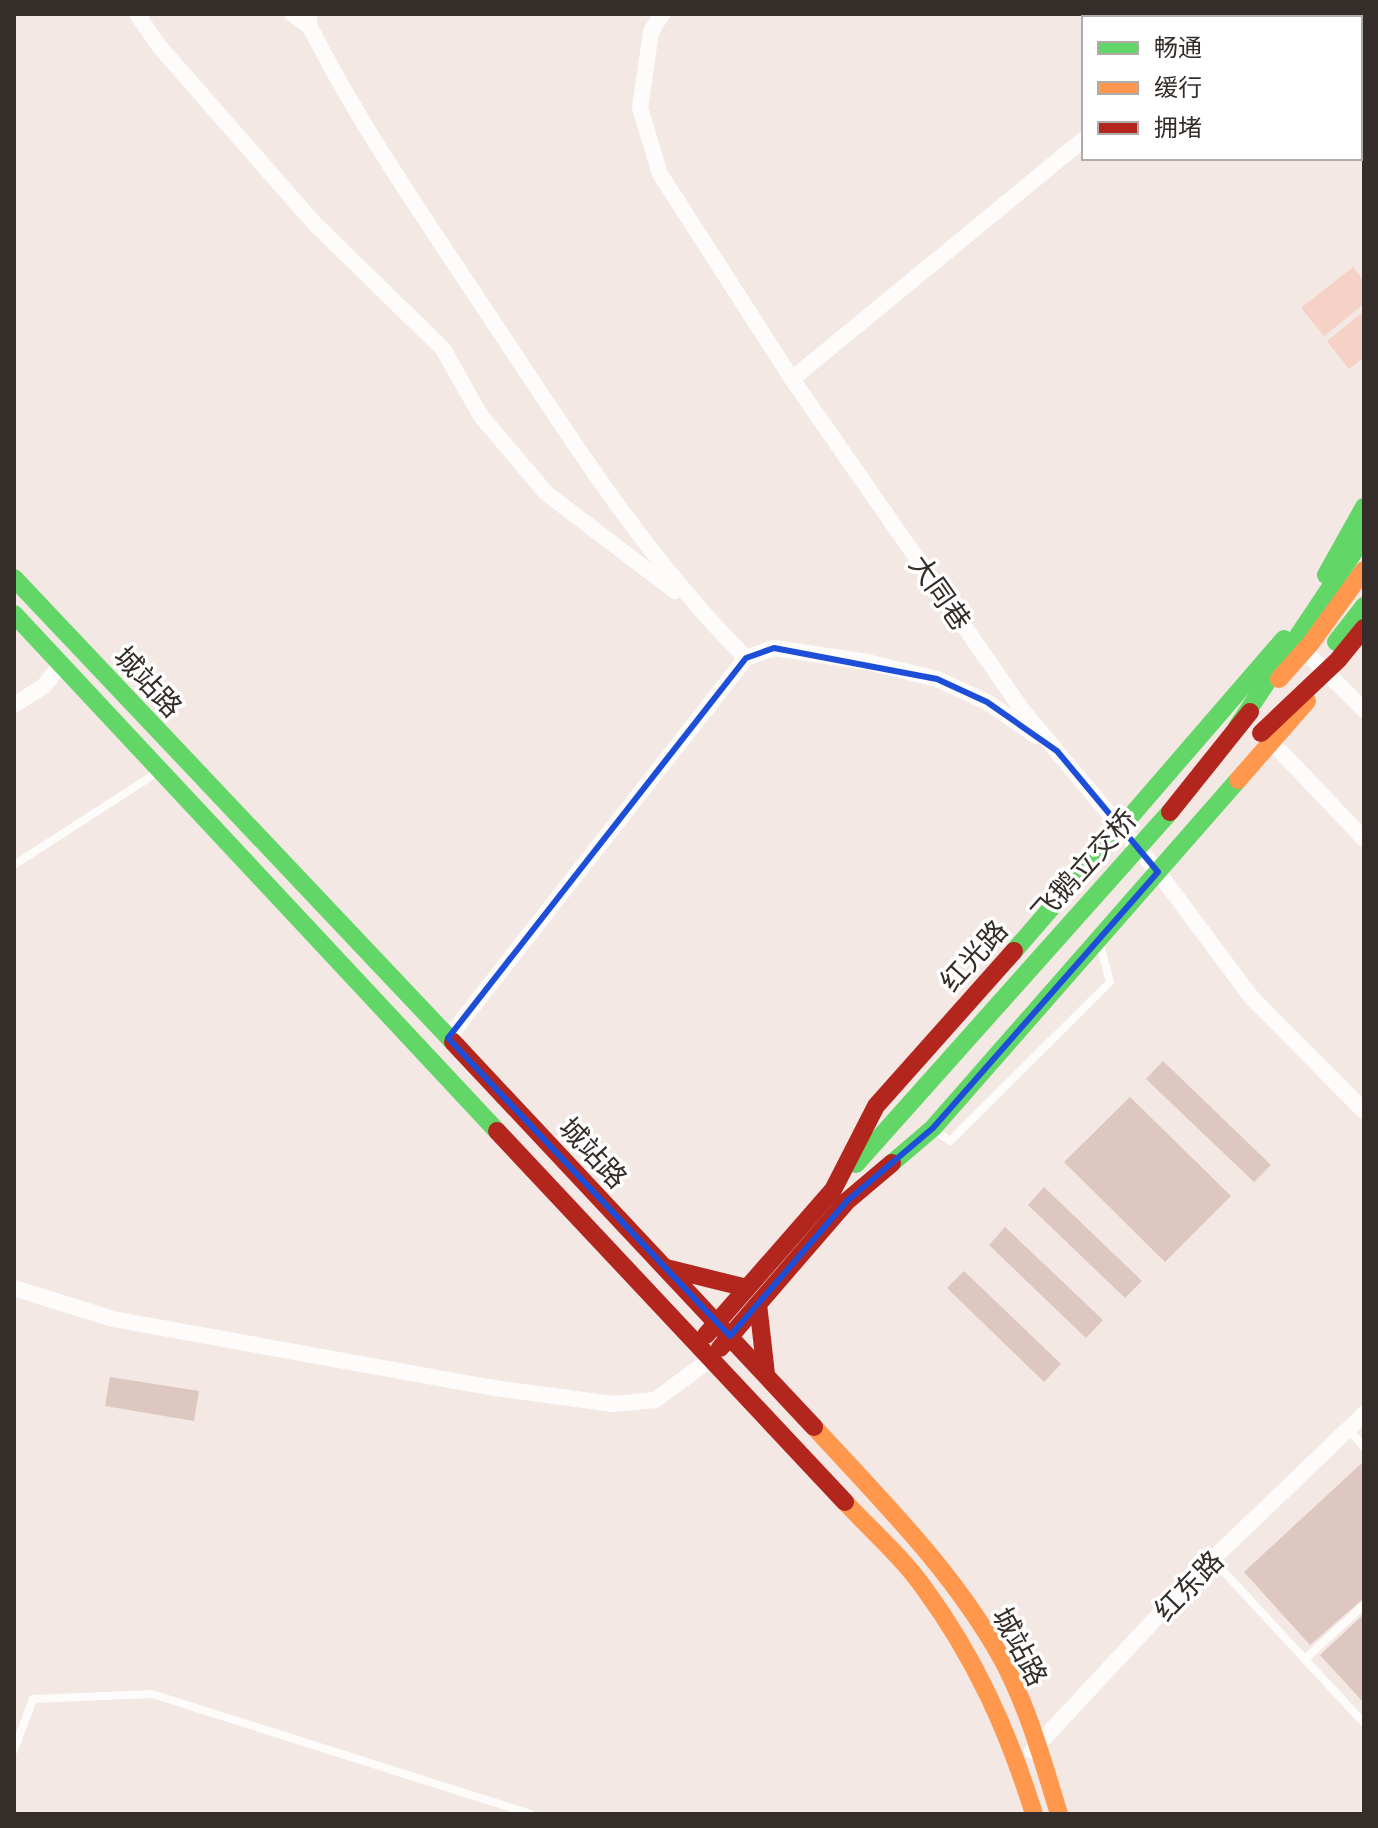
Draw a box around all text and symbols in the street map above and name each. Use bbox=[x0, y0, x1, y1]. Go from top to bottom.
legend bbox=[1082, 16, 1362, 160]
text: 畅通 bbox=[1154, 30, 1202, 63]
text: 缓行 bbox=[1154, 70, 1202, 103]
text: 拥堵 bbox=[1154, 110, 1202, 143]
street label: 大同巷 bbox=[901, 547, 981, 637]
street label: 城站路 bbox=[106, 637, 192, 725]
street label: 飞鹅立交桥 bbox=[1022, 800, 1144, 930]
street label: 红光路 bbox=[931, 911, 1015, 999]
street label: 城站路 bbox=[551, 1108, 637, 1196]
street label: 红东路 bbox=[1145, 1542, 1231, 1628]
street label: 城站路 bbox=[985, 1600, 1057, 1692]

